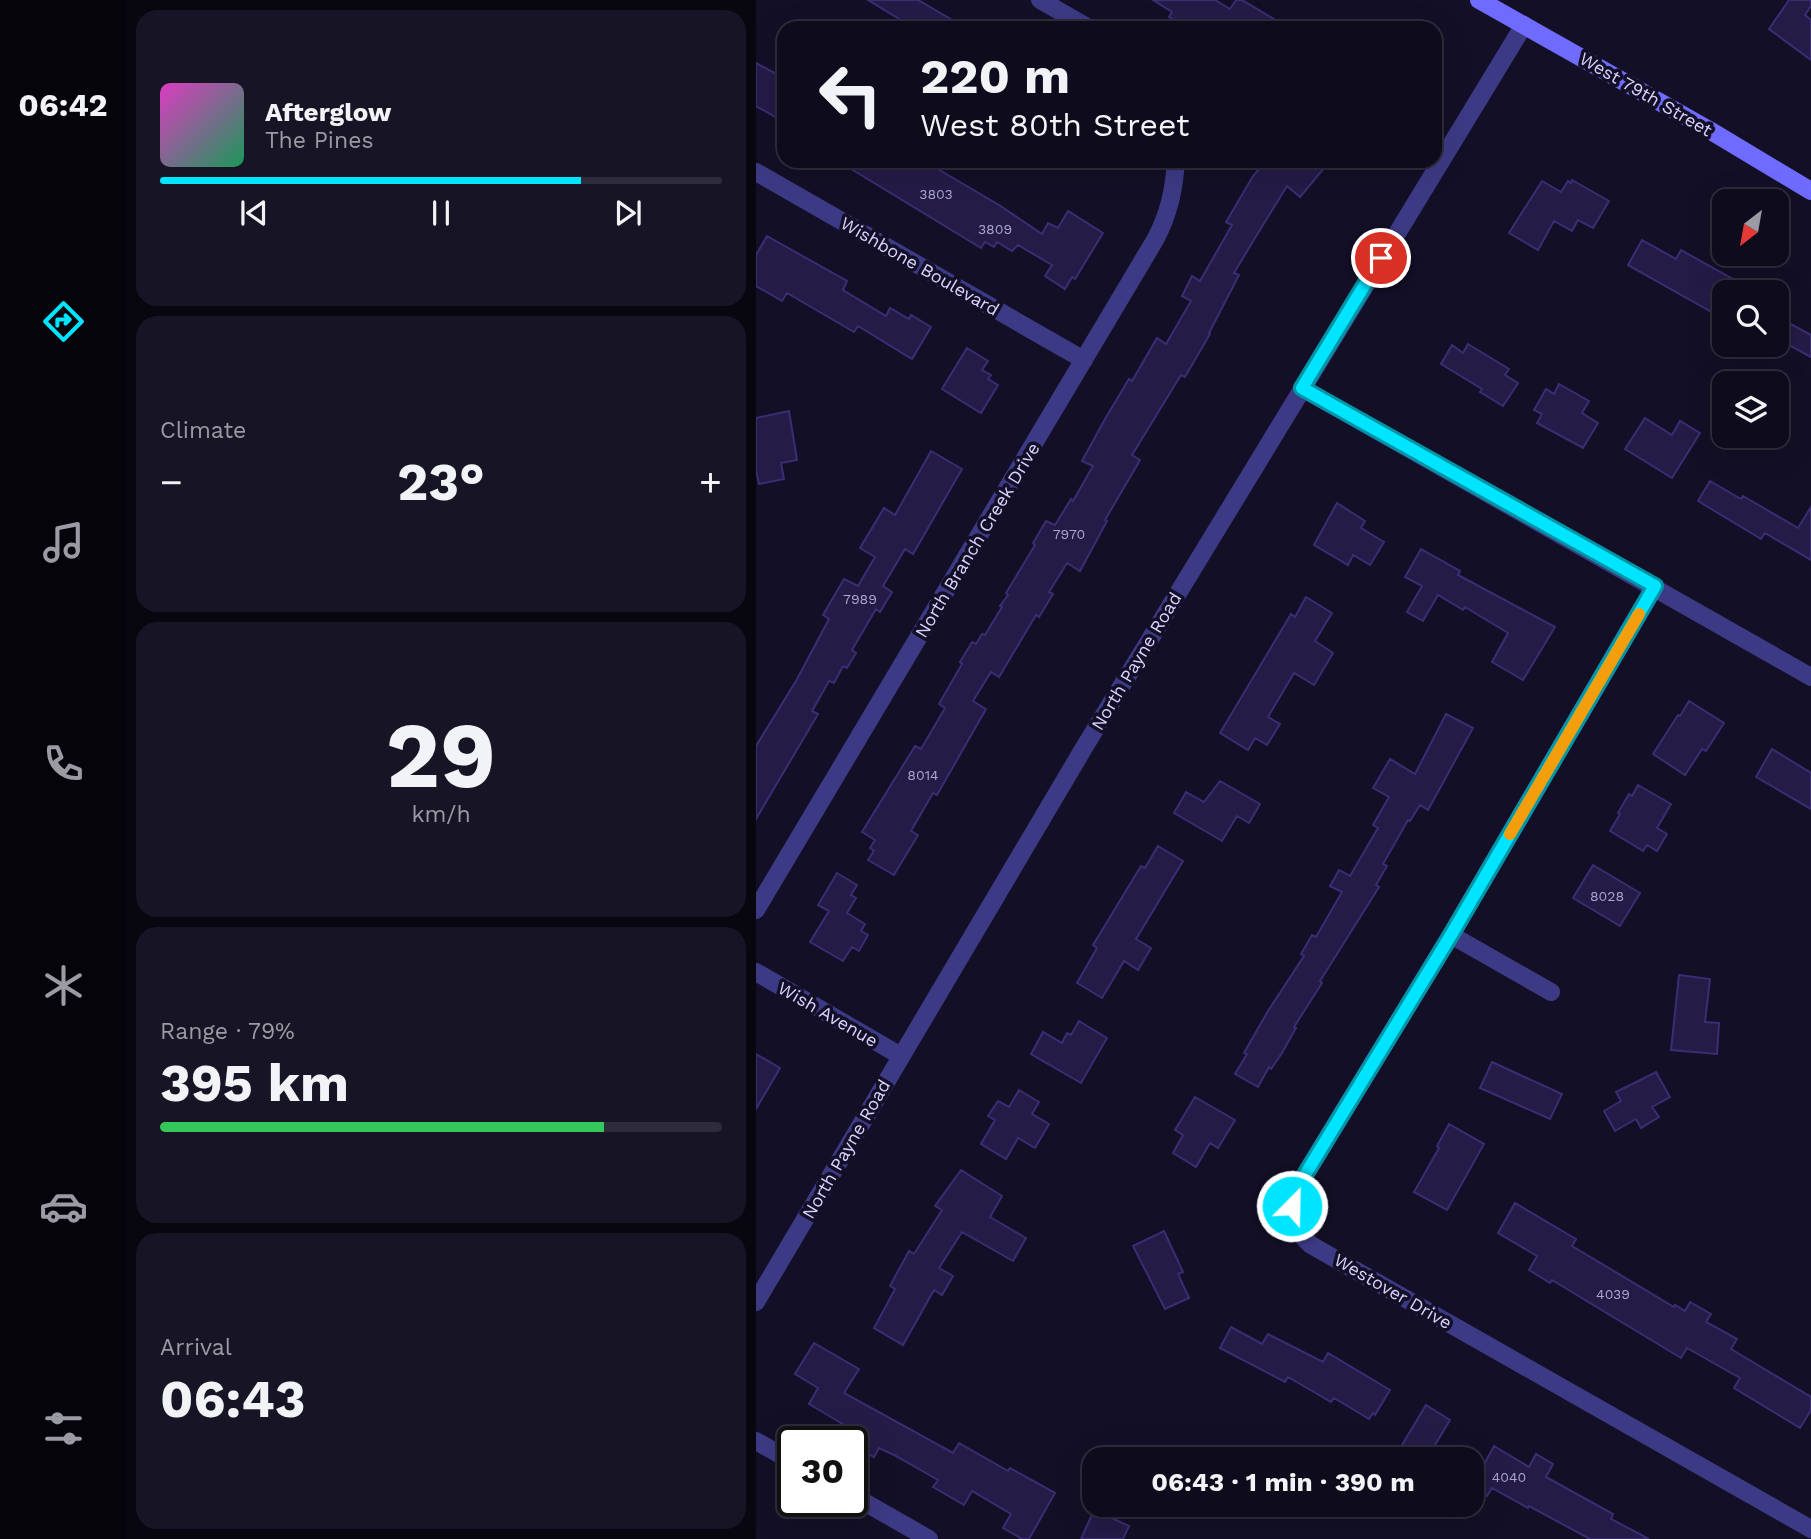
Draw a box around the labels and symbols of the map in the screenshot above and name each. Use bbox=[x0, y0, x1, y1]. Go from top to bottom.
street label: West 79th Street bbox=[1576, 47, 1716, 141]
house number: 3803 bbox=[919, 186, 953, 202]
north arrow bbox=[1712, 189, 1788, 266]
street label: Wishbone Boulevard bbox=[837, 212, 1003, 320]
house number: 3809 bbox=[978, 221, 1012, 237]
pin bbox=[1351, 228, 1411, 288]
street label: North Branch Creek Drive bbox=[910, 439, 1044, 641]
house number: 7970 bbox=[1053, 526, 1085, 542]
street label: North Payne Road bbox=[1087, 588, 1185, 734]
house number: 7989 bbox=[843, 591, 877, 607]
house number: 8014 bbox=[907, 767, 939, 783]
house number: 8028 bbox=[1590, 888, 1624, 904]
street label: Wish Avenue bbox=[774, 977, 882, 1051]
street label: North Payne Road bbox=[798, 1076, 894, 1222]
position arrow bbox=[1255, 1169, 1329, 1243]
street label: Westover Drive bbox=[1330, 1249, 1456, 1333]
house number: 4039 bbox=[1596, 1286, 1630, 1302]
speed limit sign: 30 bbox=[777, 1426, 868, 1517]
house number: 4040 bbox=[1492, 1469, 1526, 1485]

